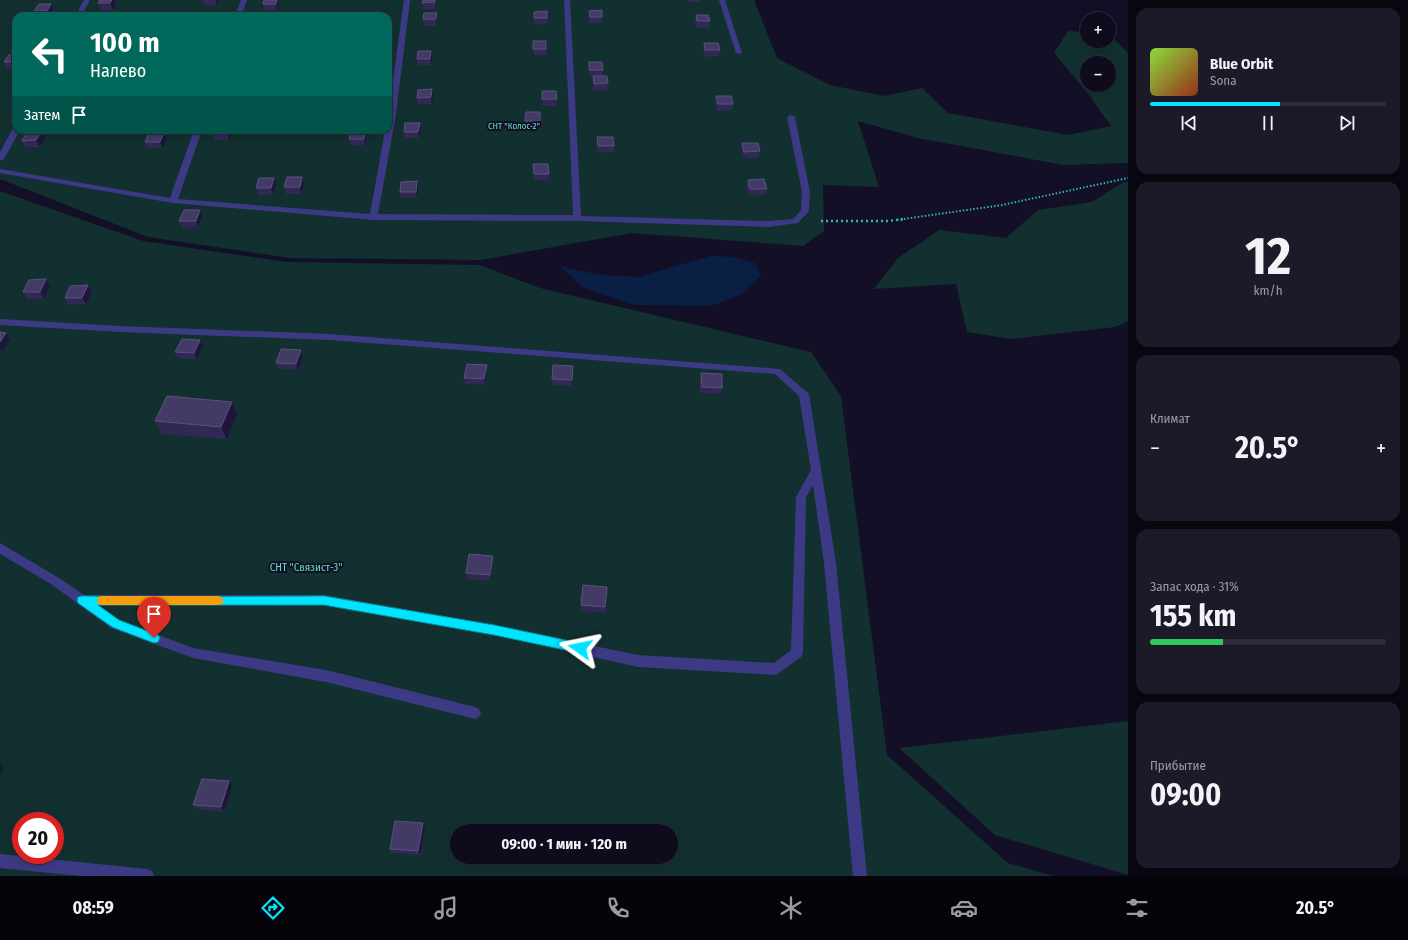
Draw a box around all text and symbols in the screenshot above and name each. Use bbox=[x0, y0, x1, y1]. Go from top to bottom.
map controls bbox=[1080, 12, 1116, 92]
button: + bbox=[1080, 12, 1116, 48]
text: 100 m bbox=[90, 26, 160, 59]
icon: left bbox=[24, 28, 76, 80]
text: Blue Orbit bbox=[1210, 55, 1273, 73]
button: − bbox=[1080, 56, 1116, 92]
text: Налево bbox=[90, 60, 146, 82]
text: Sona bbox=[1210, 73, 1237, 88]
icon: arrive bbox=[68, 104, 90, 126]
text: Затем bbox=[24, 106, 60, 124]
icon: previous bbox=[1178, 112, 1200, 134]
icon: pause bbox=[1257, 112, 1279, 134]
icon: next bbox=[1336, 112, 1358, 134]
park label: СНТ "Колос-2" bbox=[488, 121, 540, 131]
text: 12 bbox=[1245, 225, 1291, 288]
text: km/h bbox=[1254, 283, 1283, 298]
text: Климат bbox=[1150, 411, 1190, 426]
text: 20.5° bbox=[1235, 430, 1301, 466]
text: − bbox=[1150, 435, 1160, 462]
text: + bbox=[1376, 435, 1386, 462]
park label: СНТ "Связист-3" bbox=[270, 561, 342, 574]
text: Запас хода · 31% bbox=[1150, 579, 1239, 594]
pin bbox=[137, 597, 171, 638]
text: 155 km bbox=[1150, 598, 1236, 634]
icon: arrive bbox=[143, 603, 165, 625]
position arrow bbox=[559, 627, 601, 669]
text: Прибытие bbox=[1150, 758, 1206, 773]
text: 09:00 bbox=[1150, 777, 1221, 813]
speed limit sign: 20 bbox=[12, 812, 64, 864]
text: 09:00 · 1 мин · 120 m bbox=[501, 835, 627, 853]
icon: directions bbox=[259, 894, 287, 922]
icon: music bbox=[432, 894, 460, 922]
icon: phone bbox=[604, 894, 632, 922]
icon: climate bbox=[777, 894, 805, 922]
icon: car bbox=[950, 894, 978, 922]
icon: filters bbox=[1123, 894, 1151, 922]
text: 08:59 bbox=[72, 897, 114, 919]
text: 20.5° bbox=[1296, 897, 1335, 919]

